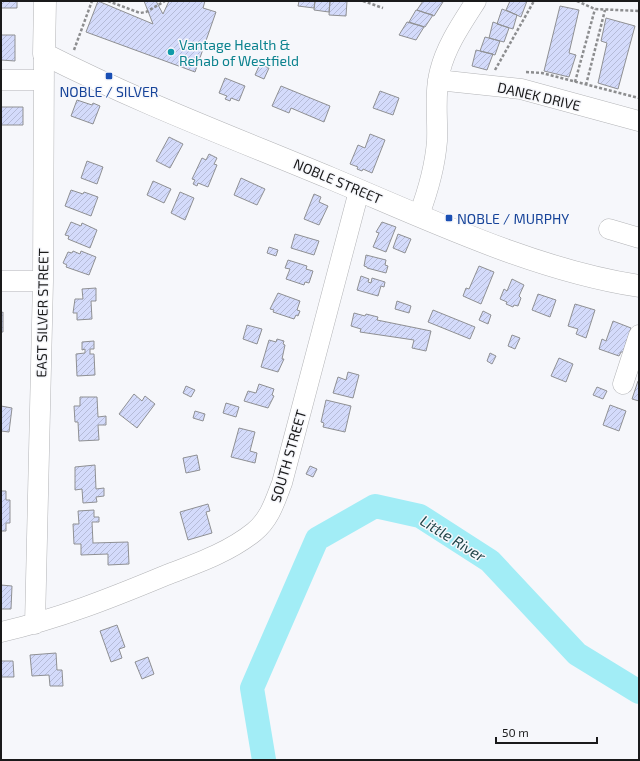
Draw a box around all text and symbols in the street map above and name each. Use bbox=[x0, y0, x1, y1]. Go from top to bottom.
place label: Vantage Health & Rehab of Westfield bbox=[179, 36, 299, 69]
marker: Vantage Health & Rehab of Westfield bbox=[166, 47, 176, 57]
marker: NOBLE / SILVER bbox=[104, 71, 114, 81]
street label: DANEK DRIVE bbox=[496, 78, 582, 114]
place label: NOBLE / SILVER bbox=[59, 83, 159, 100]
street label: NOBLE STREET bbox=[291, 155, 385, 207]
place label: NOBLE / MURPHY bbox=[457, 210, 569, 227]
marker: NOBLE / MURPHY bbox=[444, 213, 454, 223]
street label: EAST SILVER STREET bbox=[32, 248, 52, 378]
street label: SOUTH STREET bbox=[267, 408, 309, 504]
water label: Little River bbox=[417, 511, 490, 566]
scale bar bbox=[496, 719, 597, 745]
text: 50 m bbox=[502, 725, 529, 739]

